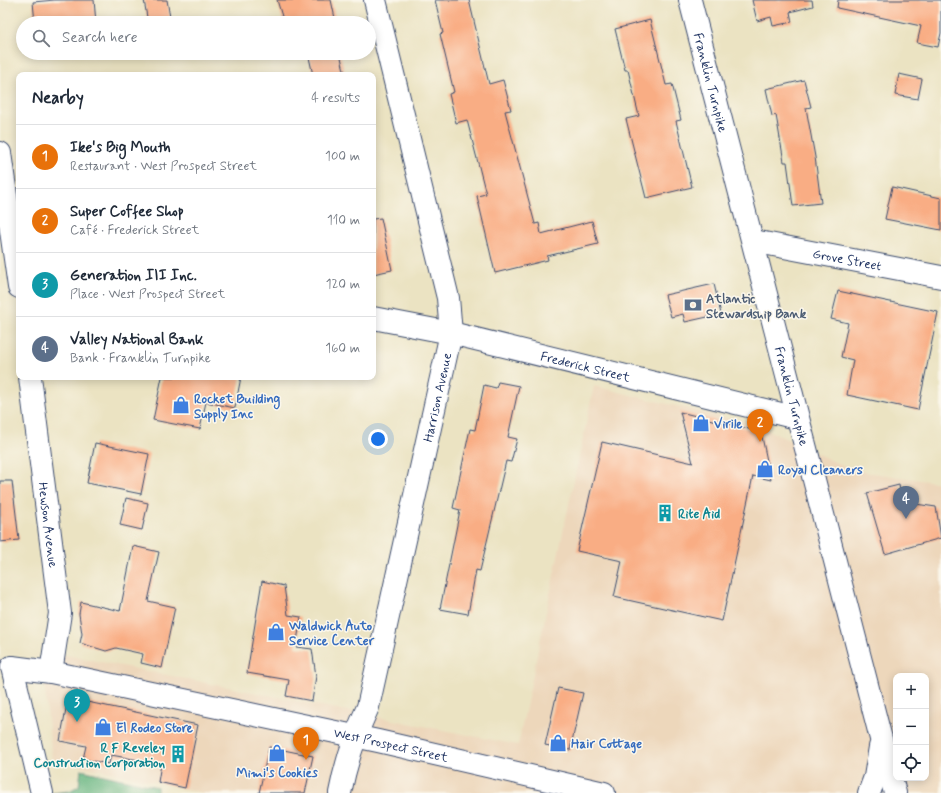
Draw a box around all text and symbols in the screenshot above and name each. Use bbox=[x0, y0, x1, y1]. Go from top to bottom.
search box bbox=[16, 16, 376, 60]
icon: search bbox=[30, 27, 52, 49]
text: Search here bbox=[62, 28, 138, 48]
street label: Franklin Turnpike bbox=[689, 31, 731, 134]
text: Nearby bbox=[32, 87, 84, 109]
text: 4 results bbox=[311, 90, 360, 107]
text: Ike's Big Mouth bbox=[70, 138, 171, 158]
text: 1 bbox=[42, 148, 48, 165]
text: 100 m bbox=[325, 148, 360, 165]
text: Restaurant · West Prospect Street bbox=[70, 158, 257, 175]
text: Super Coffee Shop bbox=[70, 202, 184, 222]
text: 2 bbox=[42, 212, 48, 229]
text: 110 m bbox=[327, 212, 360, 229]
text: Café · Frederick Street bbox=[70, 222, 199, 239]
street label: Grove Street bbox=[811, 246, 883, 275]
text: Generation III Inc. bbox=[70, 266, 197, 286]
text: 3 bbox=[42, 276, 48, 293]
text: 120 m bbox=[326, 276, 360, 293]
text: Place · West Prospect Street bbox=[70, 286, 225, 303]
place label: Atlantic Stewardship Bank bbox=[706, 291, 807, 323]
bank icon: Atlantic Stewardship Bank bbox=[683, 295, 703, 315]
text: Valley National Bank bbox=[70, 330, 204, 350]
text: 4 bbox=[41, 340, 49, 357]
text: 160 m bbox=[325, 340, 360, 357]
street label: Franklin Turnpike bbox=[770, 345, 812, 448]
street label: Frederick Street bbox=[539, 348, 632, 387]
text: Bank · Franklin Turnpike bbox=[70, 350, 211, 367]
street label: Harrison Avenue bbox=[420, 351, 456, 444]
place label: Rocket Building Supply Inc bbox=[194, 391, 280, 423]
shop icon: Rocket Building Supply Inc bbox=[171, 395, 191, 415]
pin: 2 bbox=[747, 409, 773, 442]
shop icon: Virile bbox=[691, 413, 711, 433]
place label: Virile bbox=[714, 416, 743, 433]
your location bbox=[368, 429, 388, 449]
shop icon: Royal Cleaners bbox=[755, 459, 775, 479]
place label: Royal Cleaners bbox=[778, 462, 863, 479]
street label: Hewson Avenue bbox=[33, 481, 61, 569]
pin: 4 bbox=[893, 486, 919, 519]
building icon: Rite Aid bbox=[655, 503, 675, 523]
place label: Rite Aid bbox=[678, 506, 720, 523]
place label: Waldwick Auto Service Center bbox=[288, 618, 375, 650]
shop icon: Waldwick Auto Service Center bbox=[266, 622, 286, 642]
map controls bbox=[893, 673, 929, 781]
button: + bbox=[893, 673, 929, 709]
pin: 3 bbox=[64, 689, 90, 722]
button: − bbox=[893, 709, 929, 745]
shop icon: El Rodeo Store bbox=[93, 717, 113, 737]
place label: El Rodeo Store bbox=[116, 720, 193, 737]
street label: West Prospect Street bbox=[332, 725, 450, 767]
pin: 1 bbox=[293, 727, 319, 760]
shop icon: Hair Cottage bbox=[548, 733, 568, 753]
place label: Hair Cottage bbox=[571, 736, 642, 754]
place label: R F Reveley Construction Corporation bbox=[34, 740, 165, 772]
shop icon: Mimi's Cookies bbox=[267, 743, 287, 763]
building icon: R F Reveley Construction Corporation bbox=[168, 744, 188, 764]
button: locate bbox=[893, 745, 929, 781]
place label: Mimi's Cookies bbox=[236, 765, 318, 782]

